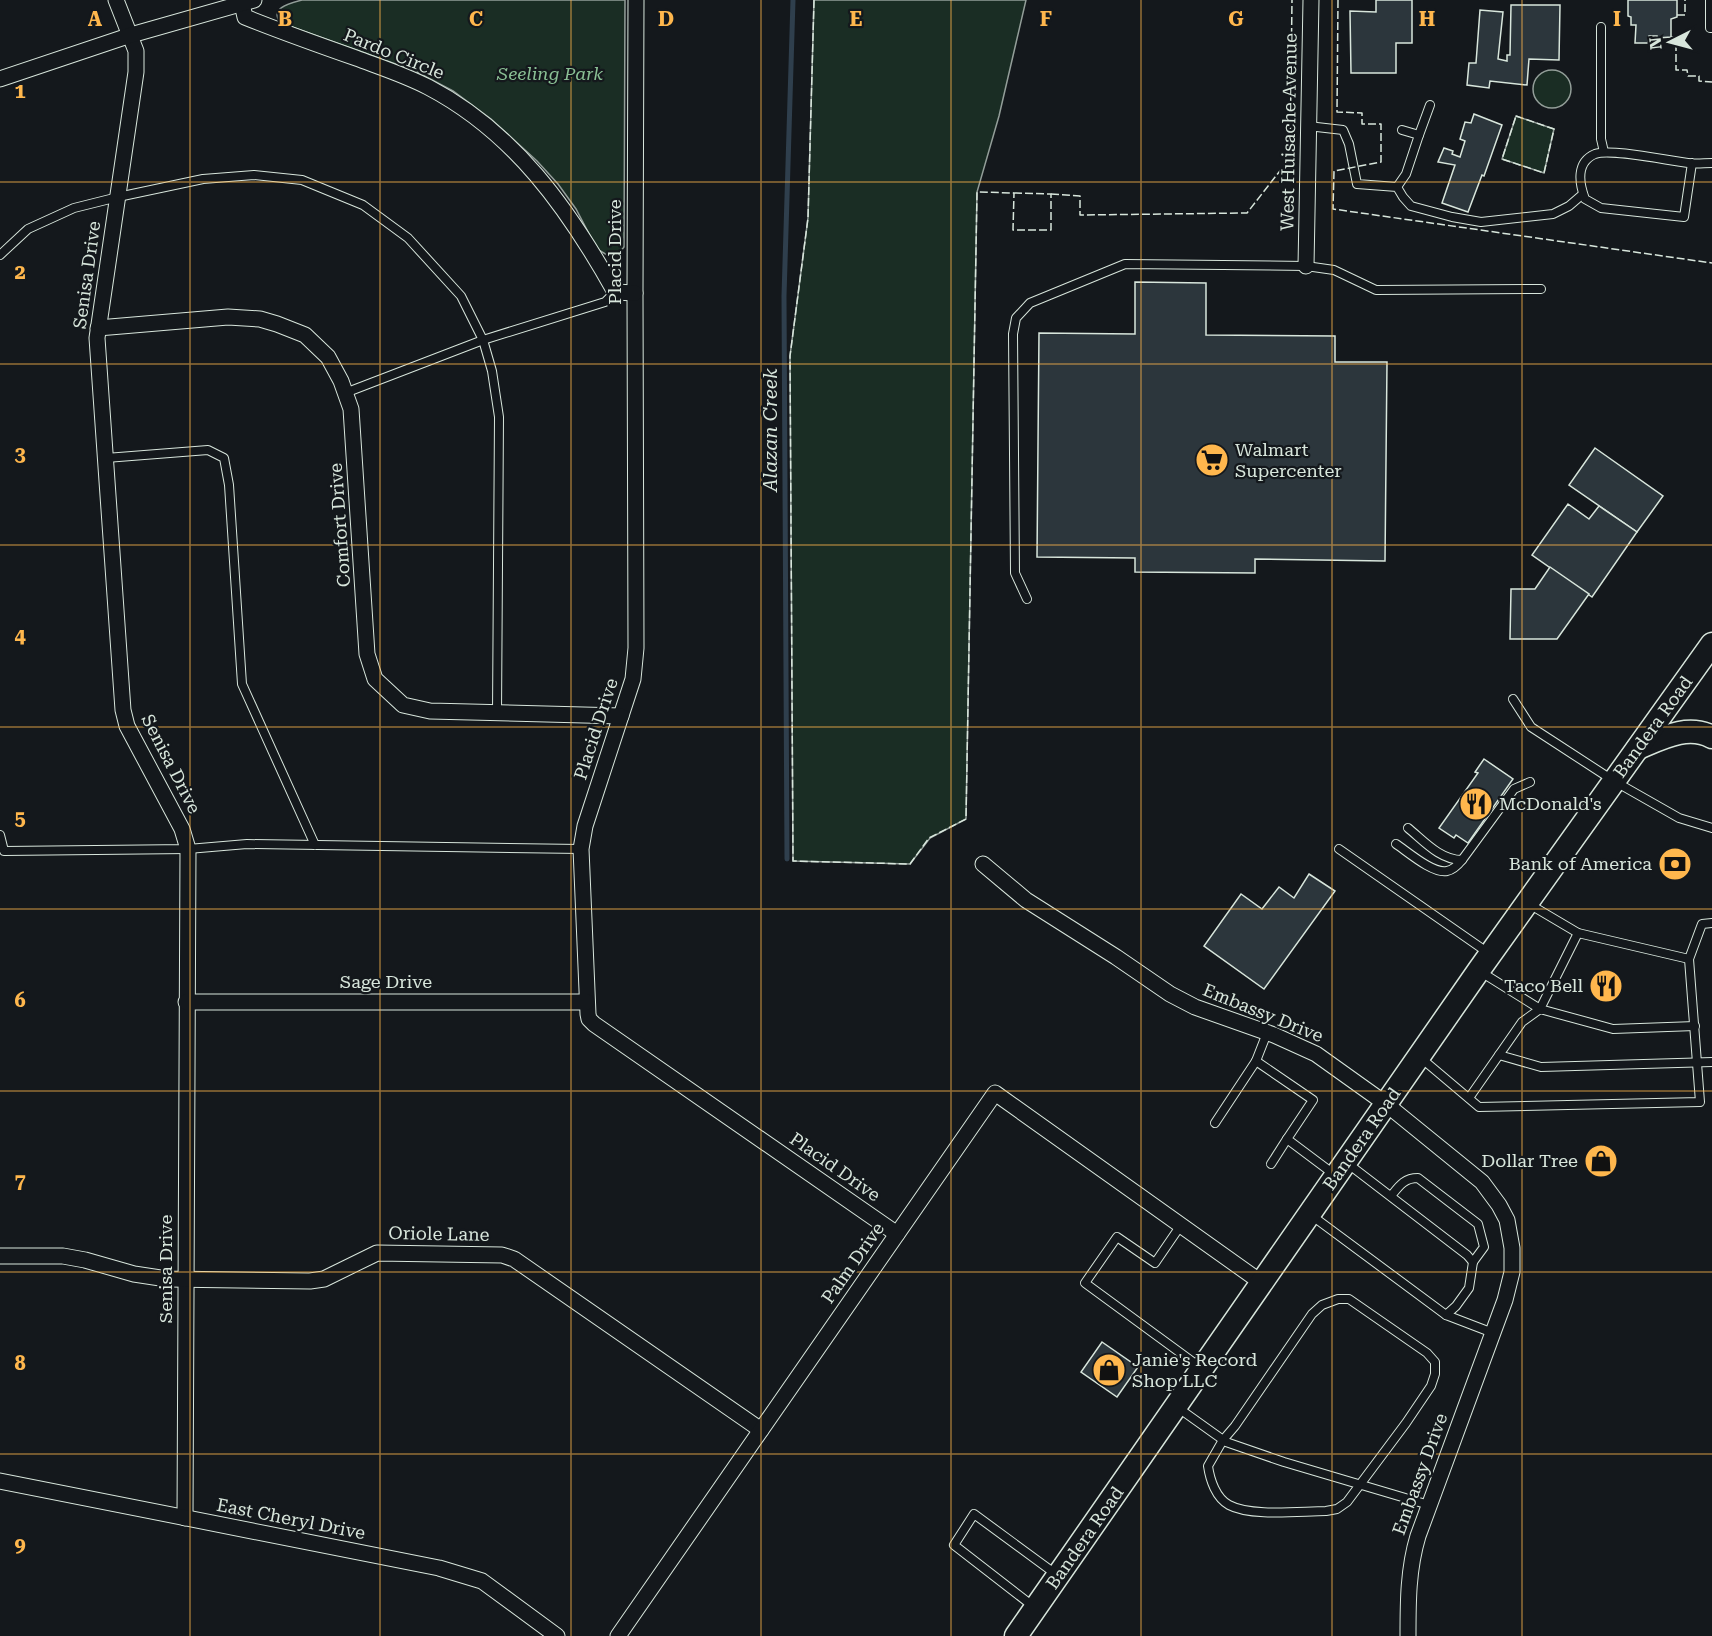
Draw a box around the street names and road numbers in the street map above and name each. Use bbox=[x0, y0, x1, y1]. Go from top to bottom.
street label: Pardo Circle bbox=[341, 24, 448, 83]
street label: West Huisache Avenue bbox=[1276, 33, 1301, 231]
street label: Placid Drive bbox=[604, 199, 625, 305]
street label: Senisa Drive bbox=[69, 220, 104, 330]
street label: Comfort Drive bbox=[325, 462, 354, 588]
street label: Bandera Road bbox=[1609, 671, 1697, 782]
street label: Placid Drive bbox=[569, 675, 622, 782]
street label: Senisa Drive bbox=[137, 711, 206, 817]
street label: Sage Drive bbox=[340, 971, 432, 992]
street label: Embassy Drive bbox=[1200, 979, 1327, 1046]
street label: Bandera Road bbox=[1318, 1083, 1405, 1194]
street label: Placid Drive bbox=[786, 1128, 885, 1206]
street label: Senisa Drive bbox=[155, 1215, 176, 1323]
street label: Palm Drive bbox=[817, 1218, 888, 1307]
street label: Oriole Lane bbox=[388, 1222, 490, 1245]
street label: Embassy Drive bbox=[1388, 1410, 1451, 1538]
street label: Bandera Road bbox=[1041, 1482, 1128, 1593]
street label: East Cheryl Drive bbox=[215, 1494, 367, 1543]

